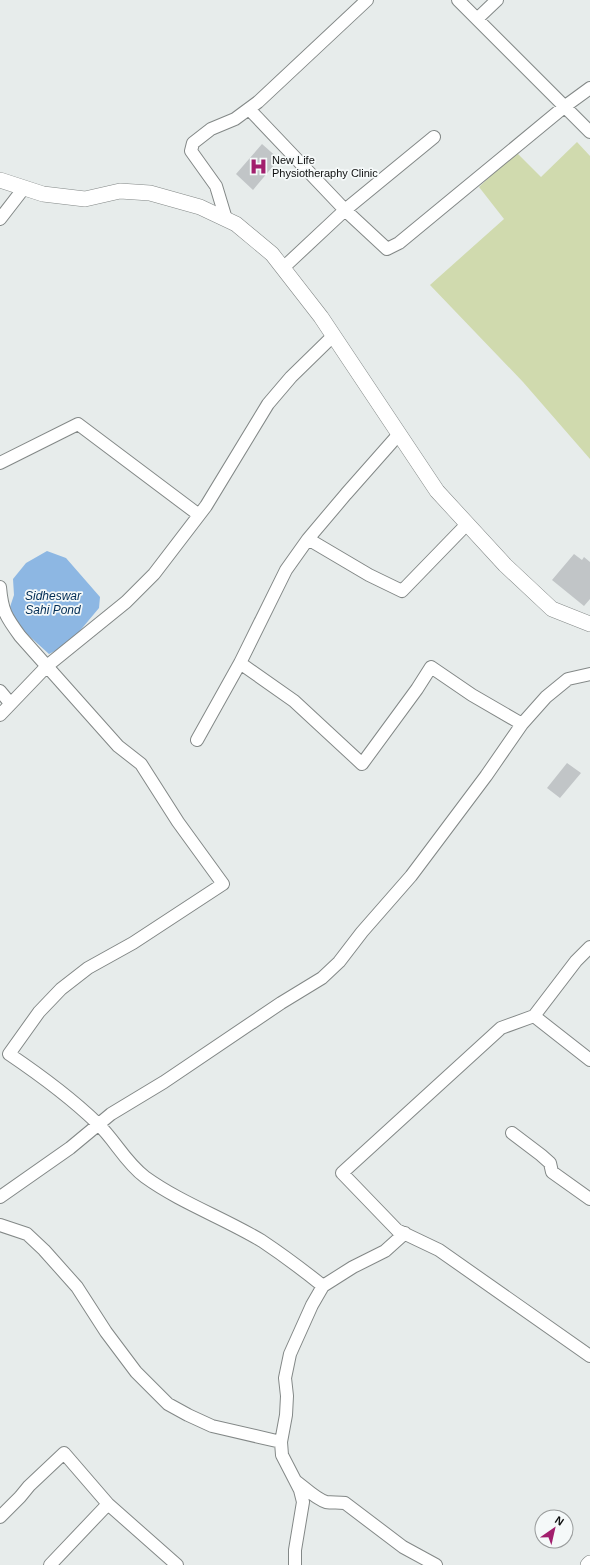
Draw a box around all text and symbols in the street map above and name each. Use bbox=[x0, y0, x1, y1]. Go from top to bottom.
place label: New Life Physiotheraphy Clinic bbox=[272, 154, 378, 179]
hospital icon: New Life Physiotheraphy Clinic bbox=[249, 156, 269, 176]
water label: Sidheswar Sahi Pond bbox=[25, 589, 82, 617]
north arrow bbox=[534, 1509, 574, 1549]
text: N bbox=[553, 1514, 566, 1528]

